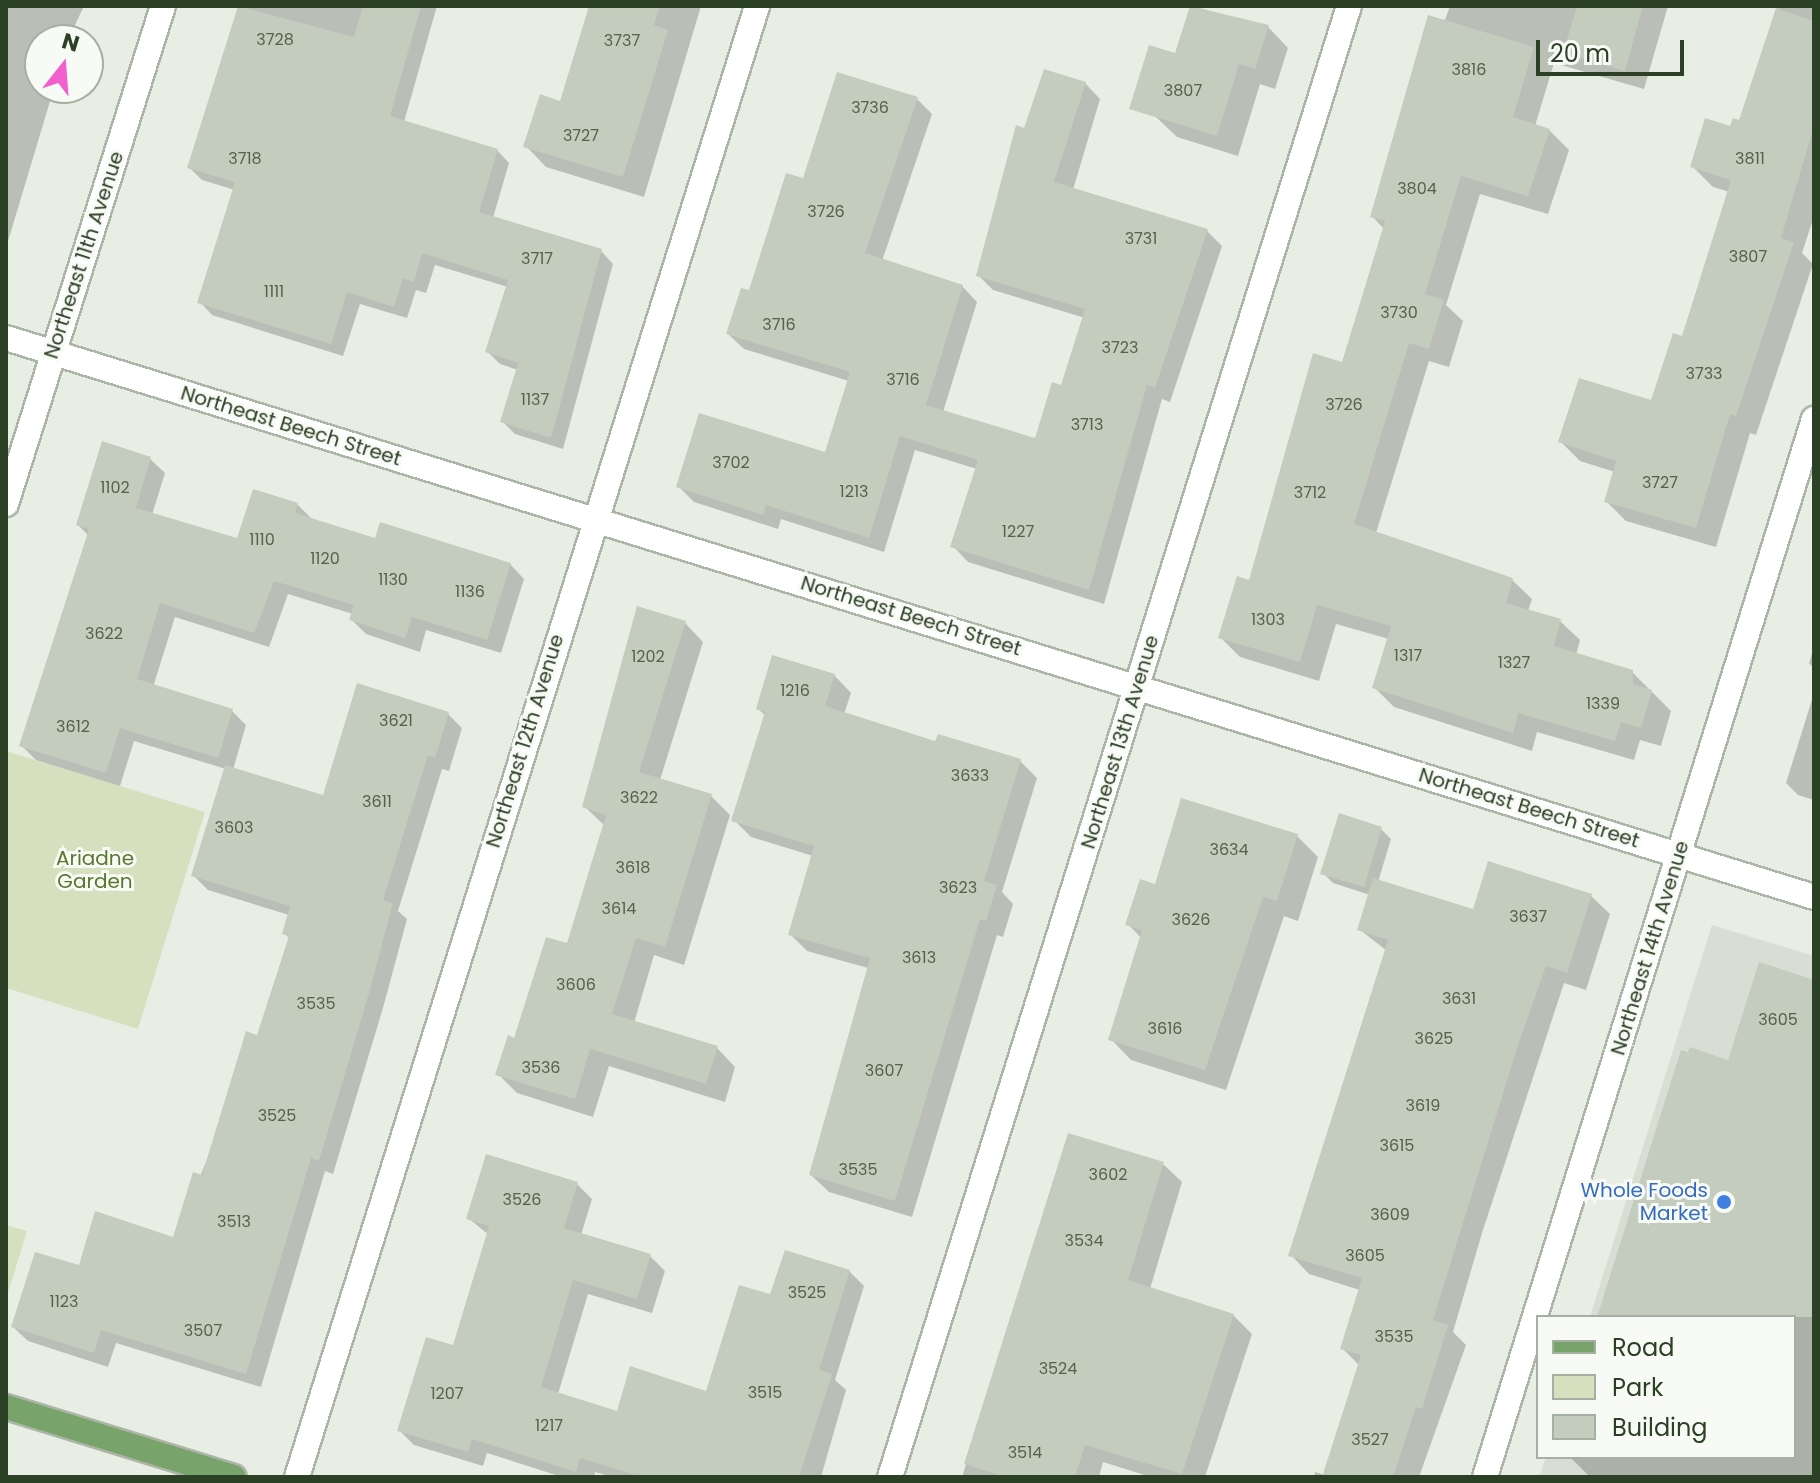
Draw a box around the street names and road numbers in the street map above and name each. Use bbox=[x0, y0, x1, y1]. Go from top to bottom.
street label: Northeast 11th Avenue bbox=[39, 148, 129, 362]
street label: Northeast Beech Street bbox=[178, 381, 404, 471]
street label: Northeast Beech Street bbox=[798, 571, 1024, 661]
street label: Northeast 12th Avenue bbox=[481, 631, 569, 851]
street label: Northeast 13th Avenue bbox=[1076, 632, 1164, 852]
street label: Northeast Beech Street bbox=[1416, 763, 1642, 853]
street label: Northeast 14th Avenue bbox=[1606, 838, 1694, 1058]

